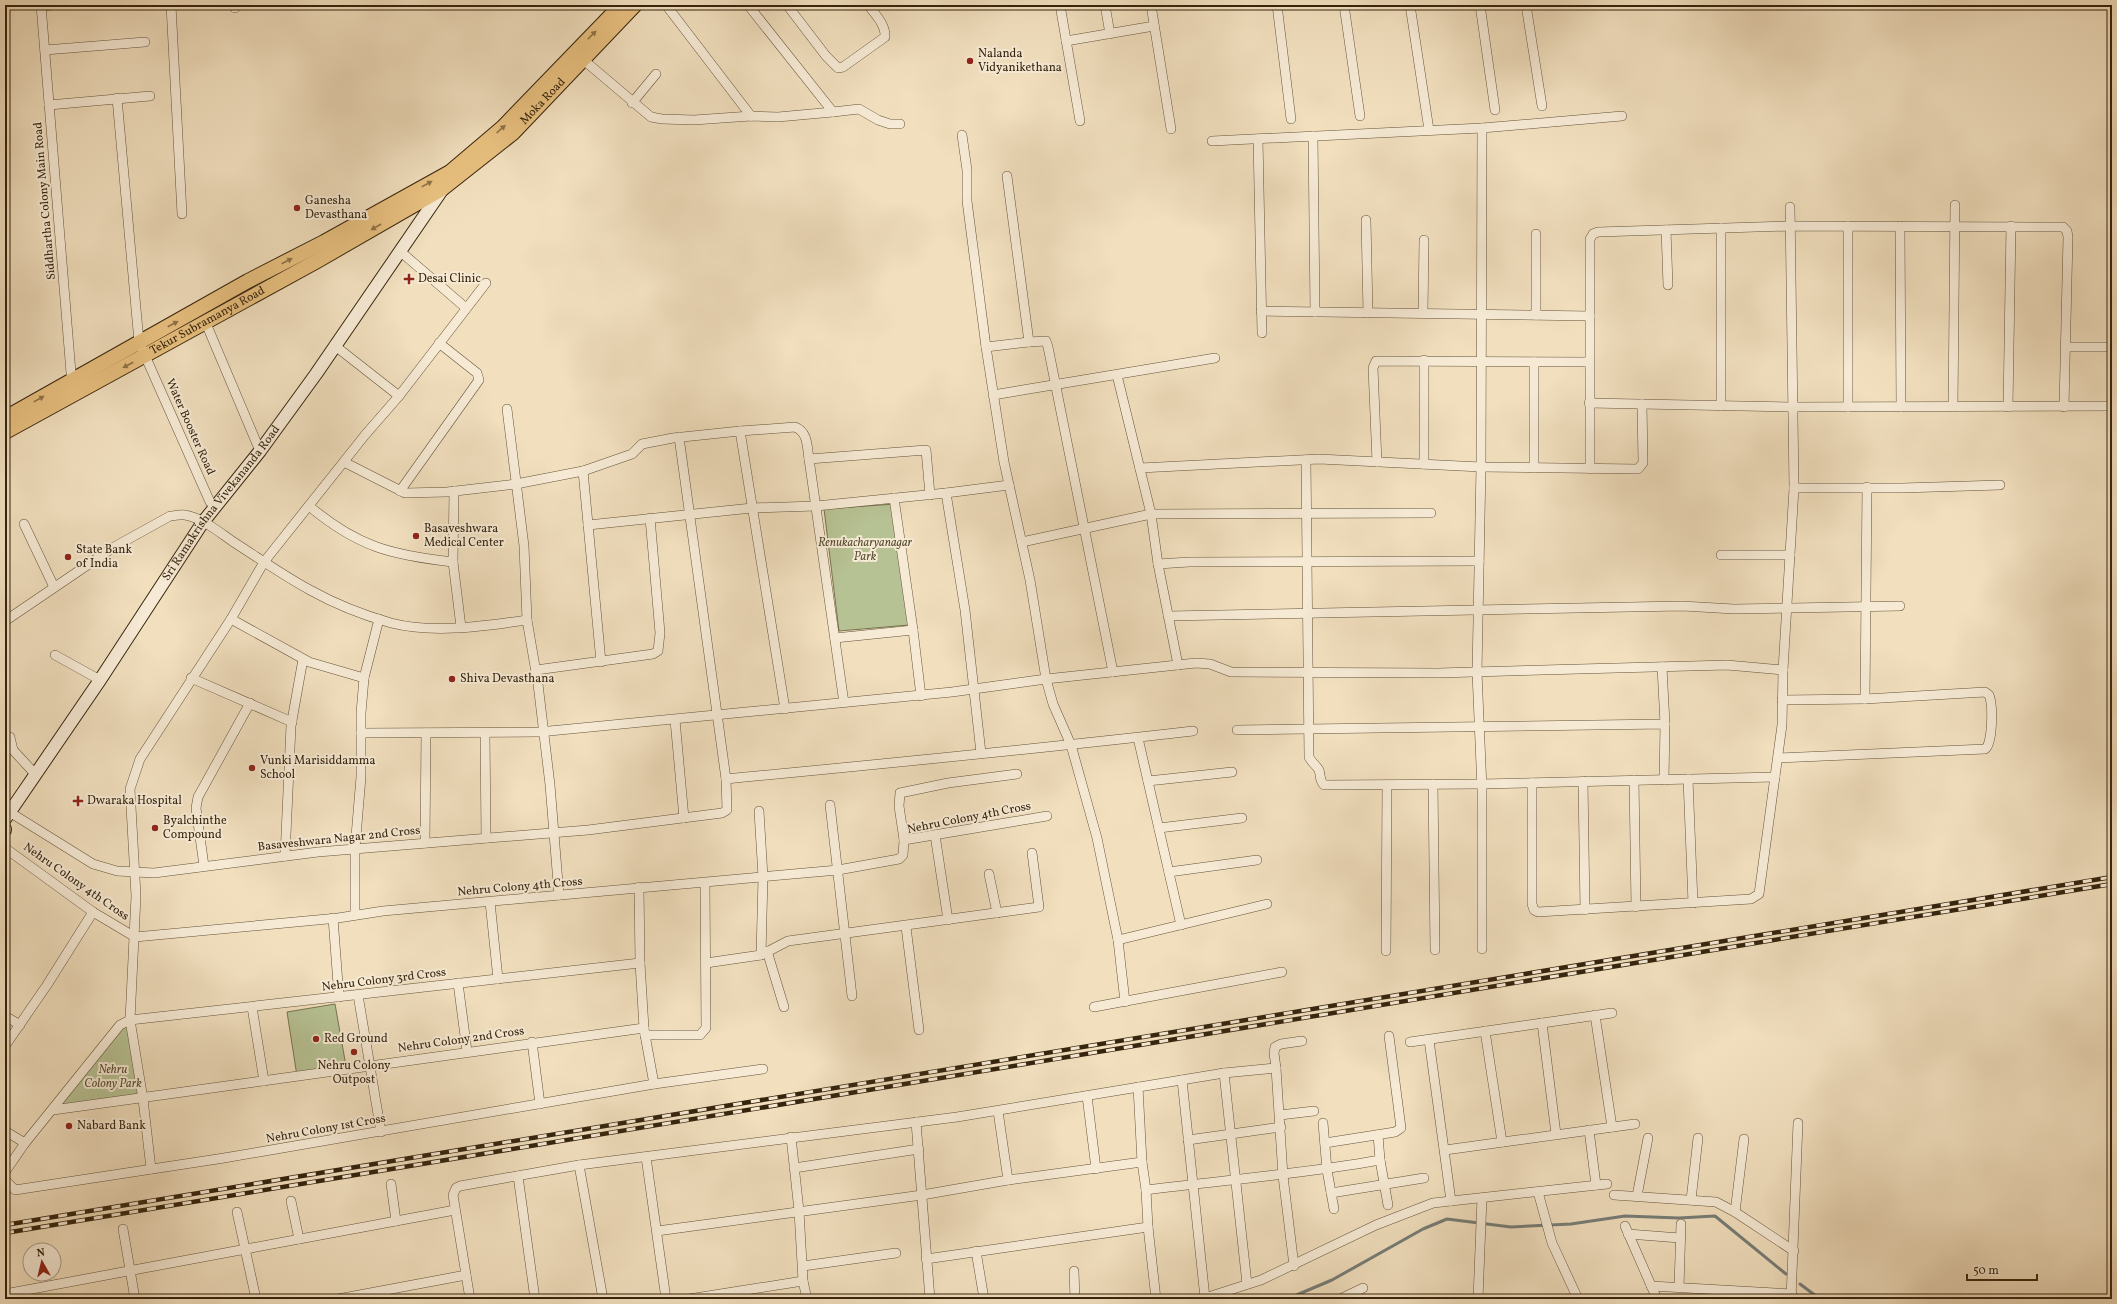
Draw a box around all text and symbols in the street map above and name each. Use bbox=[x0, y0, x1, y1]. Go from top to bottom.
one-way arrow bbox=[587, 30, 596, 40]
place label: Nalanda Vidyanikethana bbox=[978, 46, 1062, 76]
marker: Nalanda Vidyanikethana bbox=[965, 56, 975, 66]
street label: Moka Road bbox=[517, 74, 569, 128]
street label: Siddhartha Colony Main Road bbox=[30, 121, 60, 281]
one-way arrow bbox=[496, 124, 506, 133]
one-way arrow bbox=[421, 181, 433, 188]
place label: Ganesha Devasthana bbox=[305, 193, 367, 223]
marker: Ganesha Devasthana bbox=[292, 203, 302, 213]
one-way arrow bbox=[370, 223, 382, 230]
one-way arrow bbox=[281, 258, 293, 264]
place label: Desai Clinic bbox=[418, 271, 481, 287]
marker: Desai Clinic bbox=[403, 273, 415, 285]
street label: Tekur Subramanya Road bbox=[147, 283, 268, 359]
one-way arrow bbox=[167, 320, 179, 327]
one-way arrow bbox=[122, 361, 134, 368]
street label: Water Booster Road bbox=[162, 376, 219, 478]
one-way arrow bbox=[33, 396, 45, 402]
street label: Sri Ramakrishna Vivekananda Road bbox=[159, 422, 284, 584]
place label: Basaveshwara Medical Center bbox=[424, 521, 504, 551]
marker: Basaveshwara Medical Center bbox=[411, 531, 421, 541]
park label: Renukacharyanagar Park bbox=[818, 535, 913, 565]
place label: State Bank of India bbox=[76, 542, 132, 572]
marker: State Bank of India bbox=[63, 552, 73, 562]
place label: Shiva Devasthana bbox=[460, 671, 554, 687]
marker: Shiva Devasthana bbox=[447, 674, 457, 684]
place label: Vunki Marisiddamma School bbox=[260, 753, 375, 783]
marker: Vunki Marisiddamma School bbox=[247, 763, 257, 773]
place label: Dwaraka Hospital bbox=[87, 793, 182, 809]
marker: Dwaraka Hospital bbox=[72, 795, 84, 807]
street label: Nehru Colony 4th Cross bbox=[906, 798, 1032, 838]
place label: Byalchinthe Compound bbox=[163, 813, 227, 843]
marker: Byalchinthe Compound bbox=[150, 823, 160, 833]
street label: Basaveshwara Nagar 2nd Cross bbox=[257, 823, 421, 855]
street label: Nehru Colony 4th Cross bbox=[20, 839, 132, 925]
street label: Nehru Colony 4th Cross bbox=[457, 874, 583, 900]
street label: Nehru Colony 3rd Cross bbox=[321, 964, 447, 996]
street label: Nehru Colony 2nd Cross bbox=[397, 1023, 525, 1057]
place label: Red Ground bbox=[324, 1031, 388, 1047]
marker: Red Ground bbox=[311, 1034, 321, 1044]
marker: Nehru Colony Outpost bbox=[349, 1047, 359, 1057]
place label: Nehru Colony Outpost bbox=[317, 1058, 391, 1088]
park label: Nehru Colony Park bbox=[84, 1062, 142, 1092]
street label: Nehru Colony 1st Cross bbox=[265, 1111, 387, 1147]
place label: Nabard Bank bbox=[77, 1118, 146, 1134]
marker: Nabard Bank bbox=[64, 1121, 74, 1131]
north arrow bbox=[22, 1242, 62, 1282]
text: N bbox=[36, 1246, 46, 1262]
scale bar bbox=[1967, 1256, 2037, 1282]
text: 50 m bbox=[1973, 1263, 1999, 1279]

